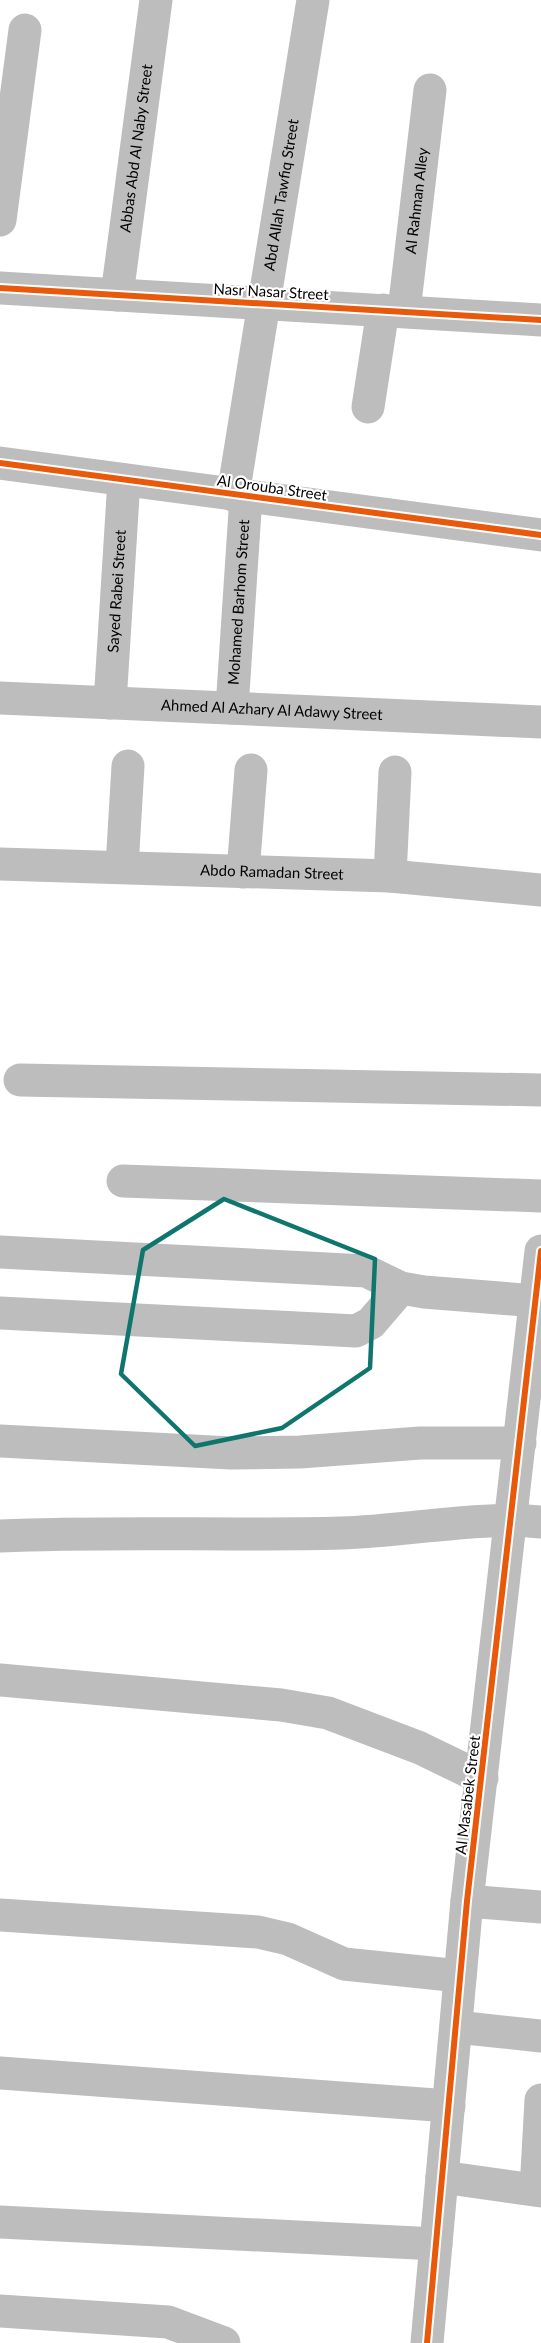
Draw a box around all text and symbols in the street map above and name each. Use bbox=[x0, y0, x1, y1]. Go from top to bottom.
street label: Abbas Abd Al Naby Street bbox=[115, 62, 156, 233]
street label: Abd Allah Tawfiq Street bbox=[259, 117, 302, 272]
street label: Al Rahman Alley bbox=[401, 146, 431, 255]
street label: Nasr Nasar Street bbox=[213, 279, 330, 303]
street label: Al Orouba Street bbox=[216, 470, 329, 504]
street label: Mohamed Barhom Street bbox=[224, 518, 252, 685]
street label: Sayed Rabei Street bbox=[103, 529, 129, 653]
street label: Ahmed Al Azhary Al Adawy Street bbox=[161, 695, 384, 723]
street label: Abdo Ramadan Street bbox=[200, 860, 345, 883]
street label: Al Masabek Street bbox=[451, 1734, 483, 1855]

